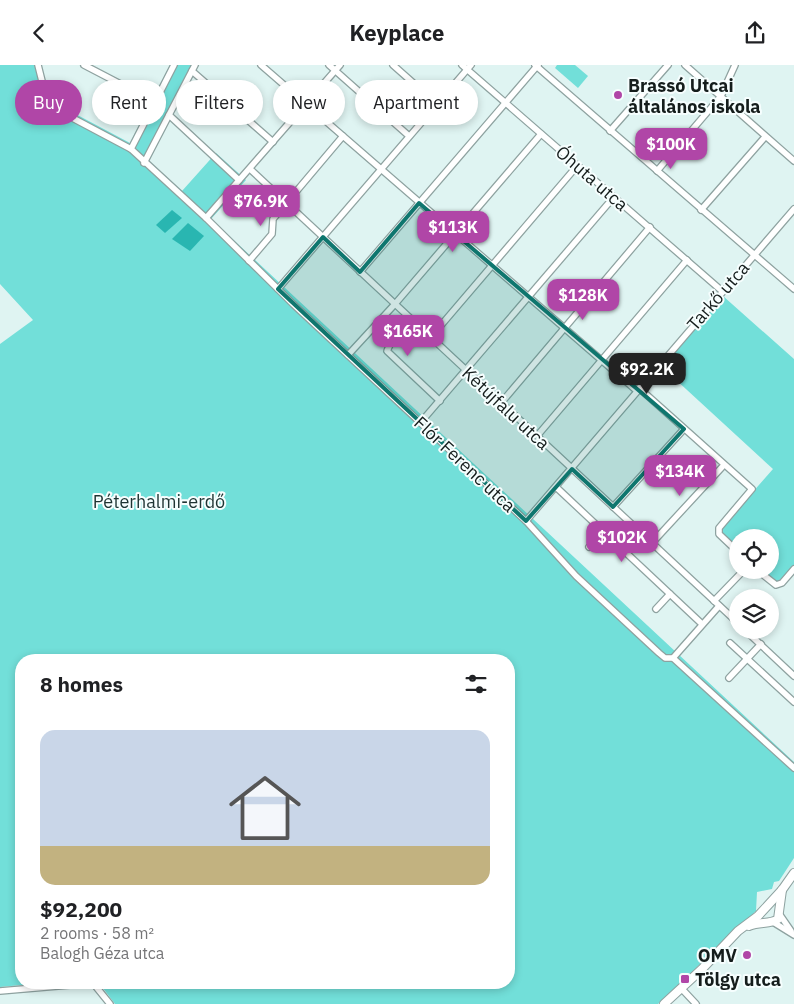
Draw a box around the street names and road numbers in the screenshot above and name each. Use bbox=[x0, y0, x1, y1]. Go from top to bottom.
street label: Óhuta utca bbox=[551, 140, 633, 216]
street label: Tarkő utca bbox=[682, 257, 754, 335]
street label: Kétújfalu utca bbox=[457, 361, 555, 455]
street label: Flór Ferenc utca bbox=[409, 411, 521, 517]

